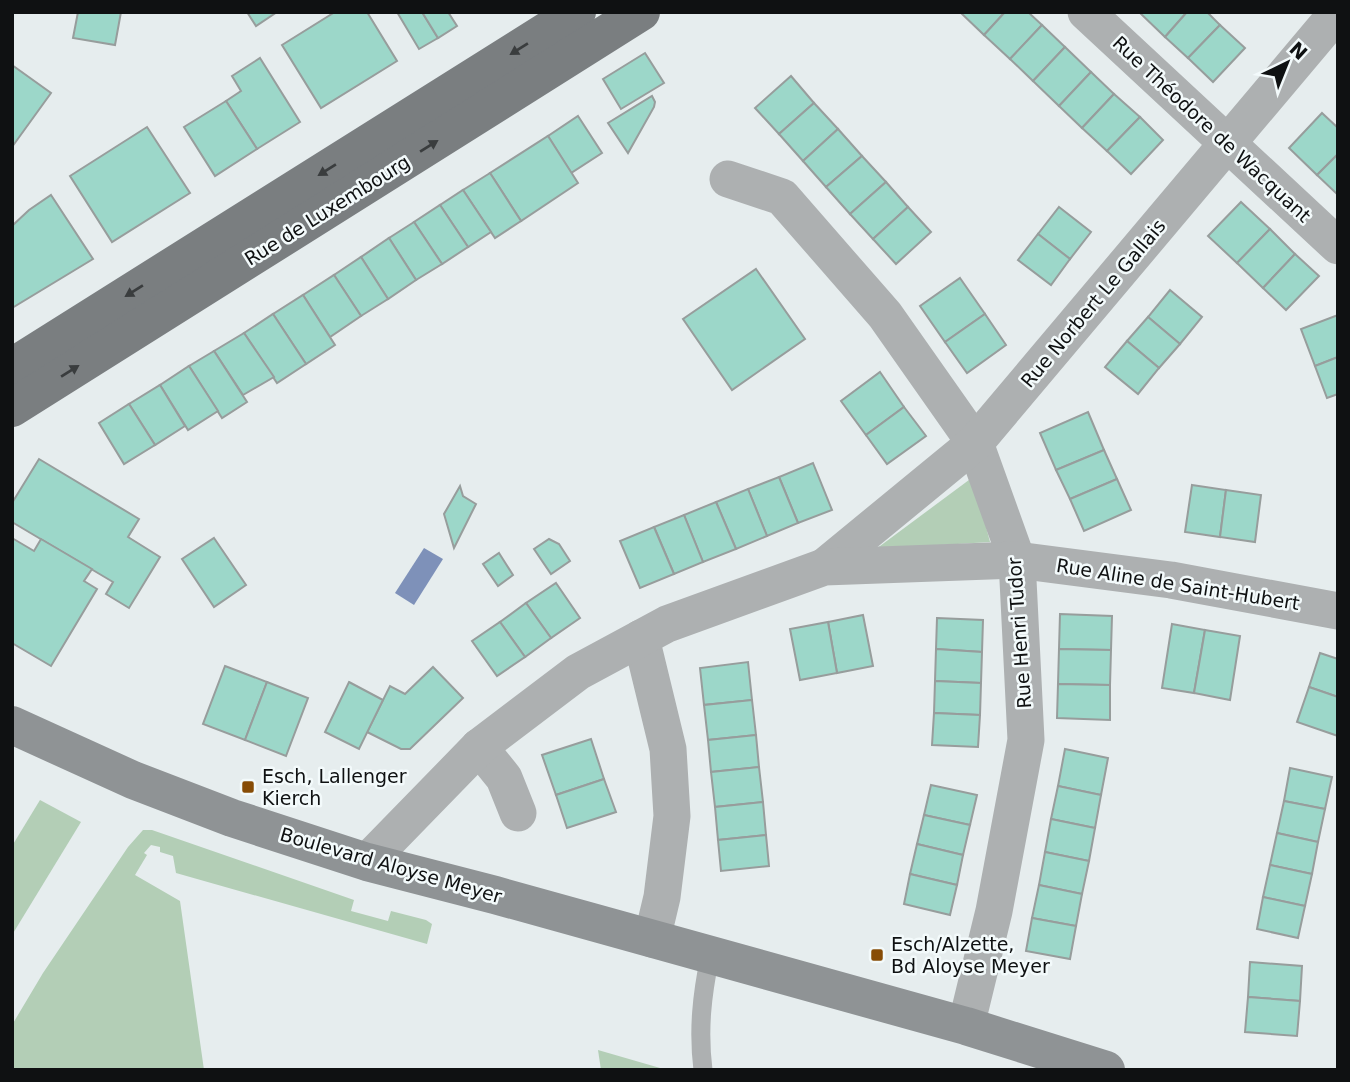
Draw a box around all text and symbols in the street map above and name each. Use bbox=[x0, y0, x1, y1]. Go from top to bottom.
north arrow bbox=[1252, 28, 1322, 98]
street label: Rue Théodore de Wacquant bbox=[1108, 31, 1316, 227]
text: N bbox=[1285, 37, 1312, 64]
one-way arrow bbox=[510, 42, 529, 55]
one-way arrow bbox=[419, 140, 438, 153]
street label: Rue de Luxembourg bbox=[240, 150, 414, 270]
one-way arrow bbox=[317, 163, 336, 176]
street label: Rue Norbert Le Gallais bbox=[1016, 215, 1170, 391]
one-way arrow bbox=[124, 284, 144, 297]
one-way arrow bbox=[60, 365, 80, 378]
street label: Rue Aline de Saint-Hubert bbox=[1055, 554, 1301, 614]
street label: Rue Henri Tudor bbox=[1003, 556, 1035, 709]
place label: Esch, Lallenger Kierch bbox=[262, 765, 407, 809]
marker: Esch, Lallenger Kierch bbox=[240, 779, 256, 795]
street label: Boulevard Aloyse Meyer bbox=[278, 823, 505, 907]
place label: Esch/Alzette, Bd Aloyse Meyer bbox=[891, 933, 1050, 977]
marker: Esch/Alzette, Bd Aloyse Meyer bbox=[869, 947, 885, 963]

